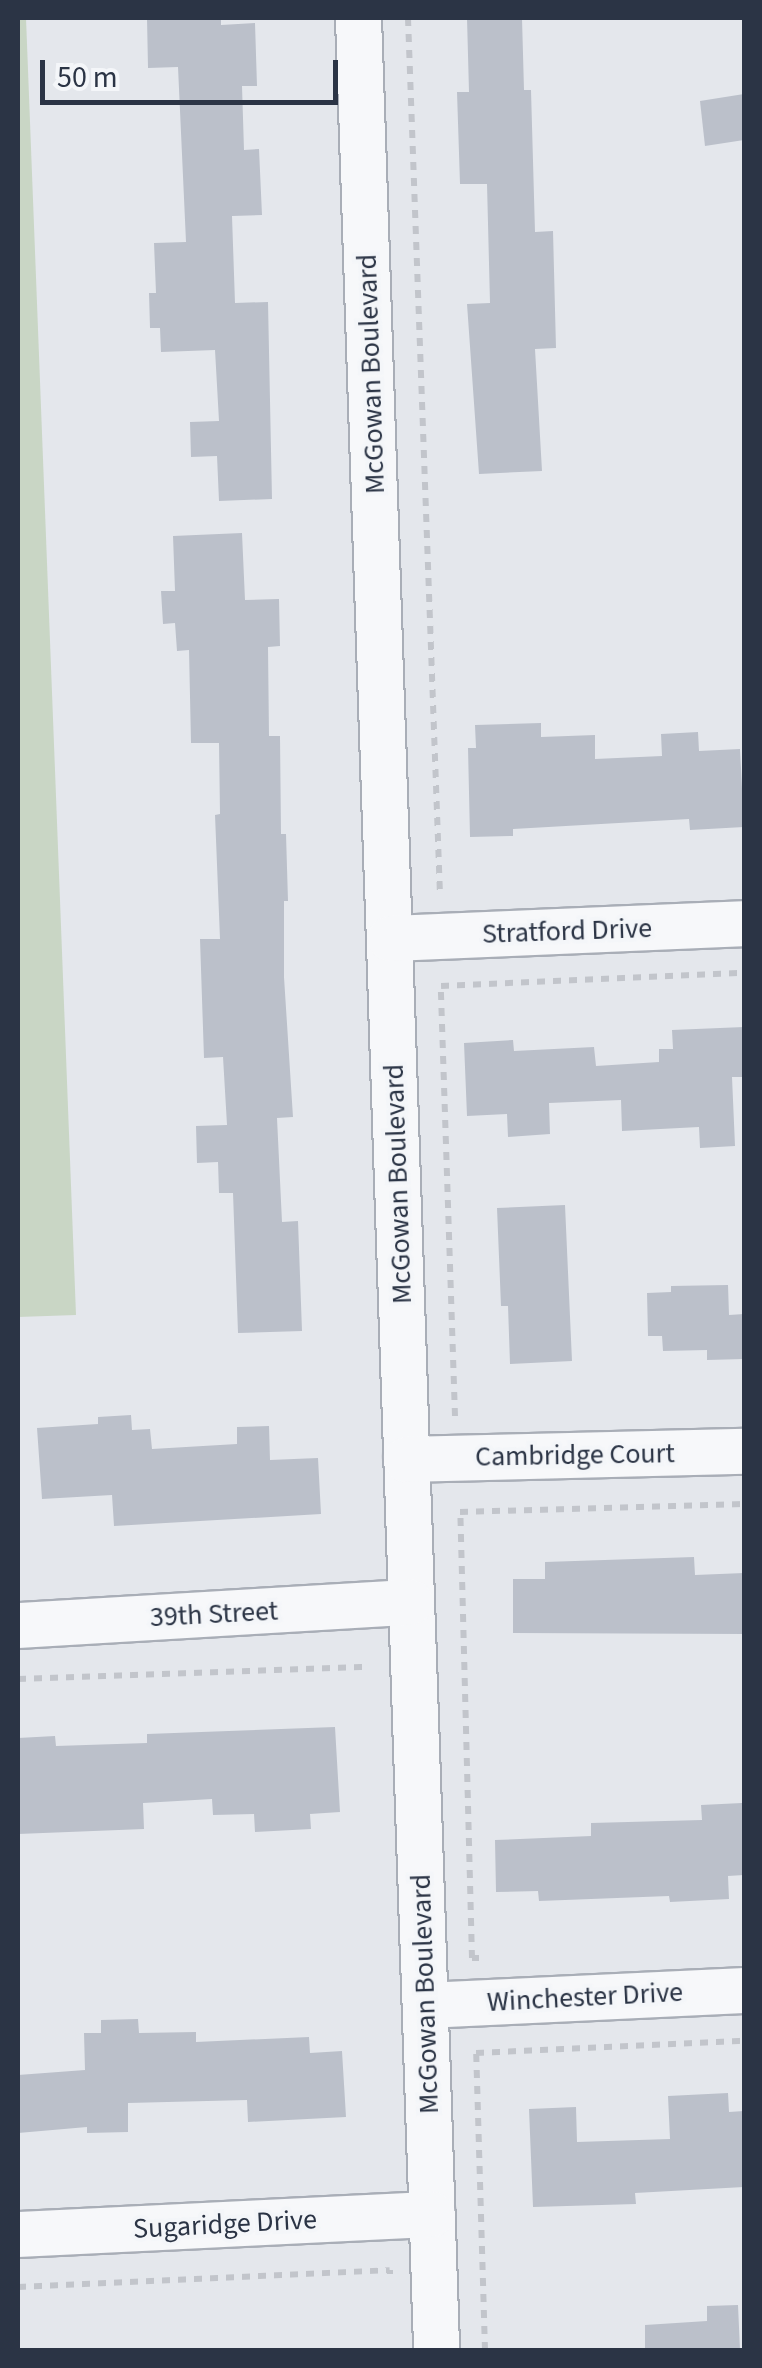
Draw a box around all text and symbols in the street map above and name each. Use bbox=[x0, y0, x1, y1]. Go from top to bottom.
scale bar bbox=[45, 40, 342, 102]
text: 50 m bbox=[57, 56, 118, 99]
street label: McGowan Boulevard bbox=[350, 253, 392, 495]
street label: Stratford Drive bbox=[481, 911, 653, 951]
street label: McGowan Boulevard bbox=[377, 1063, 419, 1305]
street label: Cambridge Court bbox=[475, 1436, 675, 1474]
street label: 39th Street bbox=[149, 1594, 279, 1634]
street label: McGowan Boulevard bbox=[404, 1873, 446, 2115]
street label: Winchester Drive bbox=[486, 1975, 684, 2019]
street label: Sugaridge Drive bbox=[132, 2202, 318, 2246]

